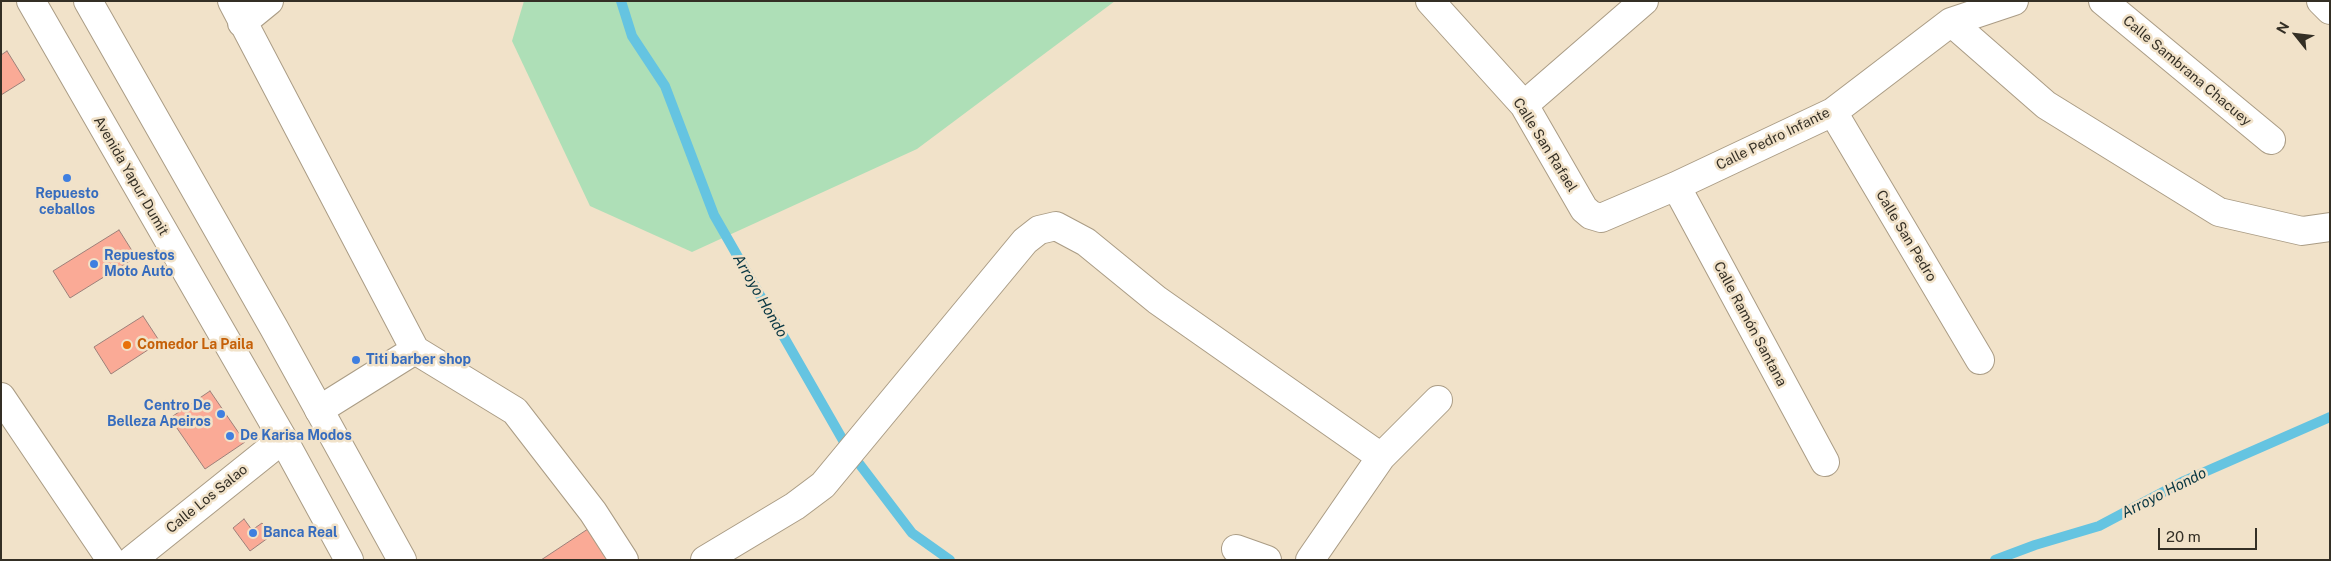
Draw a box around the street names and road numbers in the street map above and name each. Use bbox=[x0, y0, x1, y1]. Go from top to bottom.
street label: Calle Sambrana Chacuey bbox=[2119, 12, 2255, 130]
street label: Calle San Rafael bbox=[1509, 95, 1581, 195]
street label: Calle Pedro Infante bbox=[1713, 104, 1833, 174]
street label: Avenida Yapur Dumit bbox=[90, 113, 172, 239]
street label: Calle San Pedro bbox=[1872, 187, 1940, 285]
street label: Calle Ramón Santana bbox=[1710, 259, 1790, 389]
street label: Calle Los Salao bbox=[163, 461, 251, 537]

